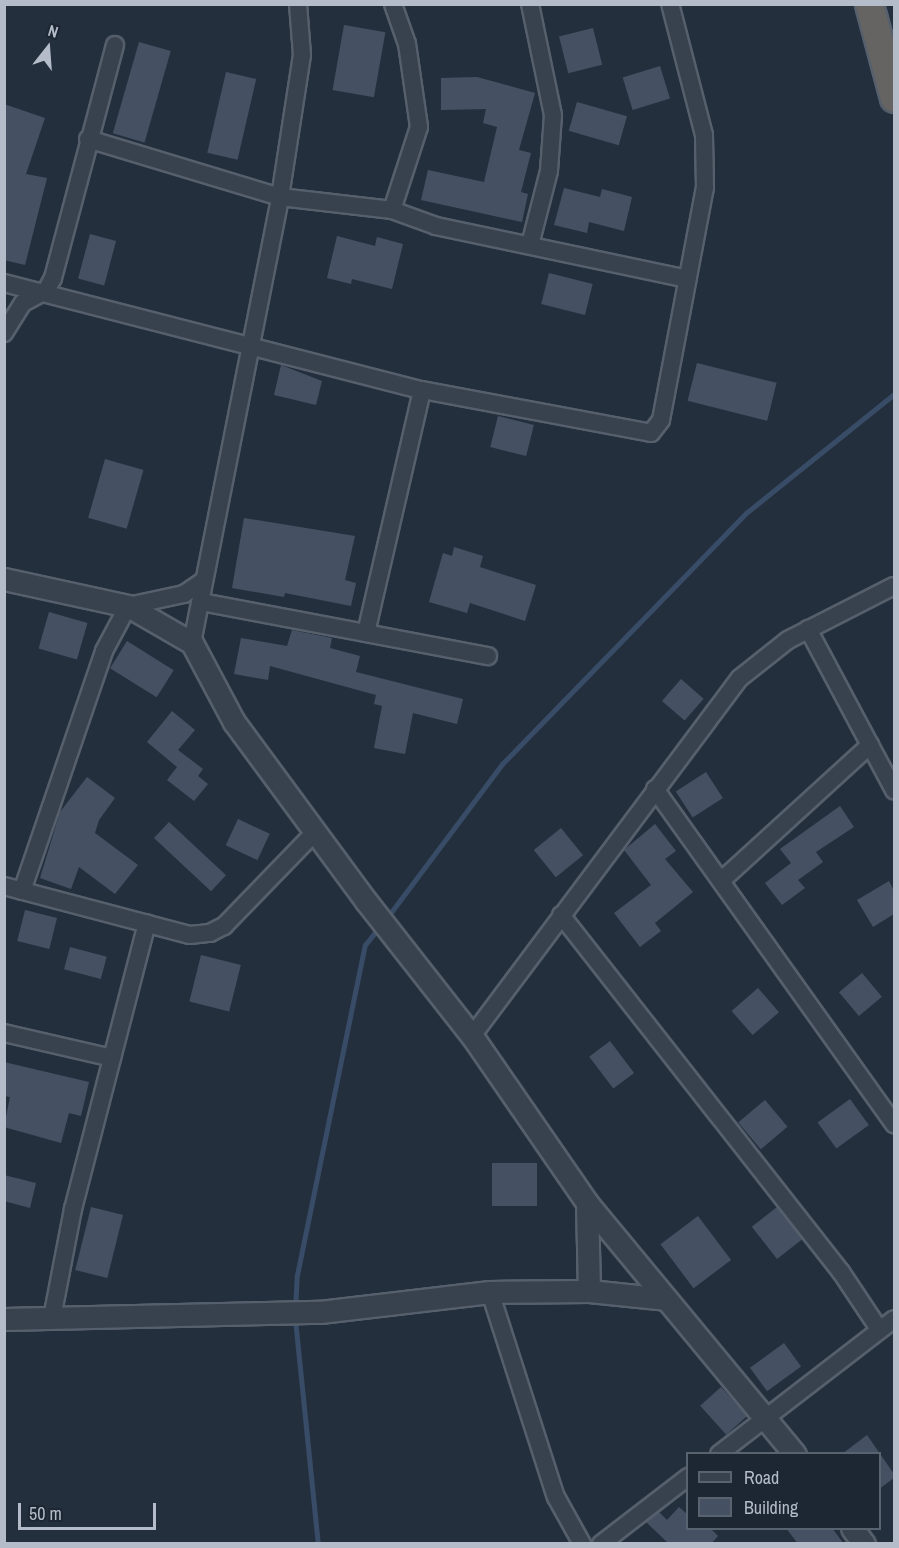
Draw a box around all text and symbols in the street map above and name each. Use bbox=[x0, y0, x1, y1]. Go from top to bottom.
north arrow bbox=[18, 18, 78, 78]
text: N bbox=[46, 19, 61, 43]
legend bbox=[686, 1452, 881, 1530]
text: Road bbox=[744, 1465, 779, 1490]
scale bar bbox=[21, 1491, 159, 1529]
text: Building bbox=[744, 1495, 798, 1520]
text: 50 m bbox=[29, 1501, 62, 1526]

